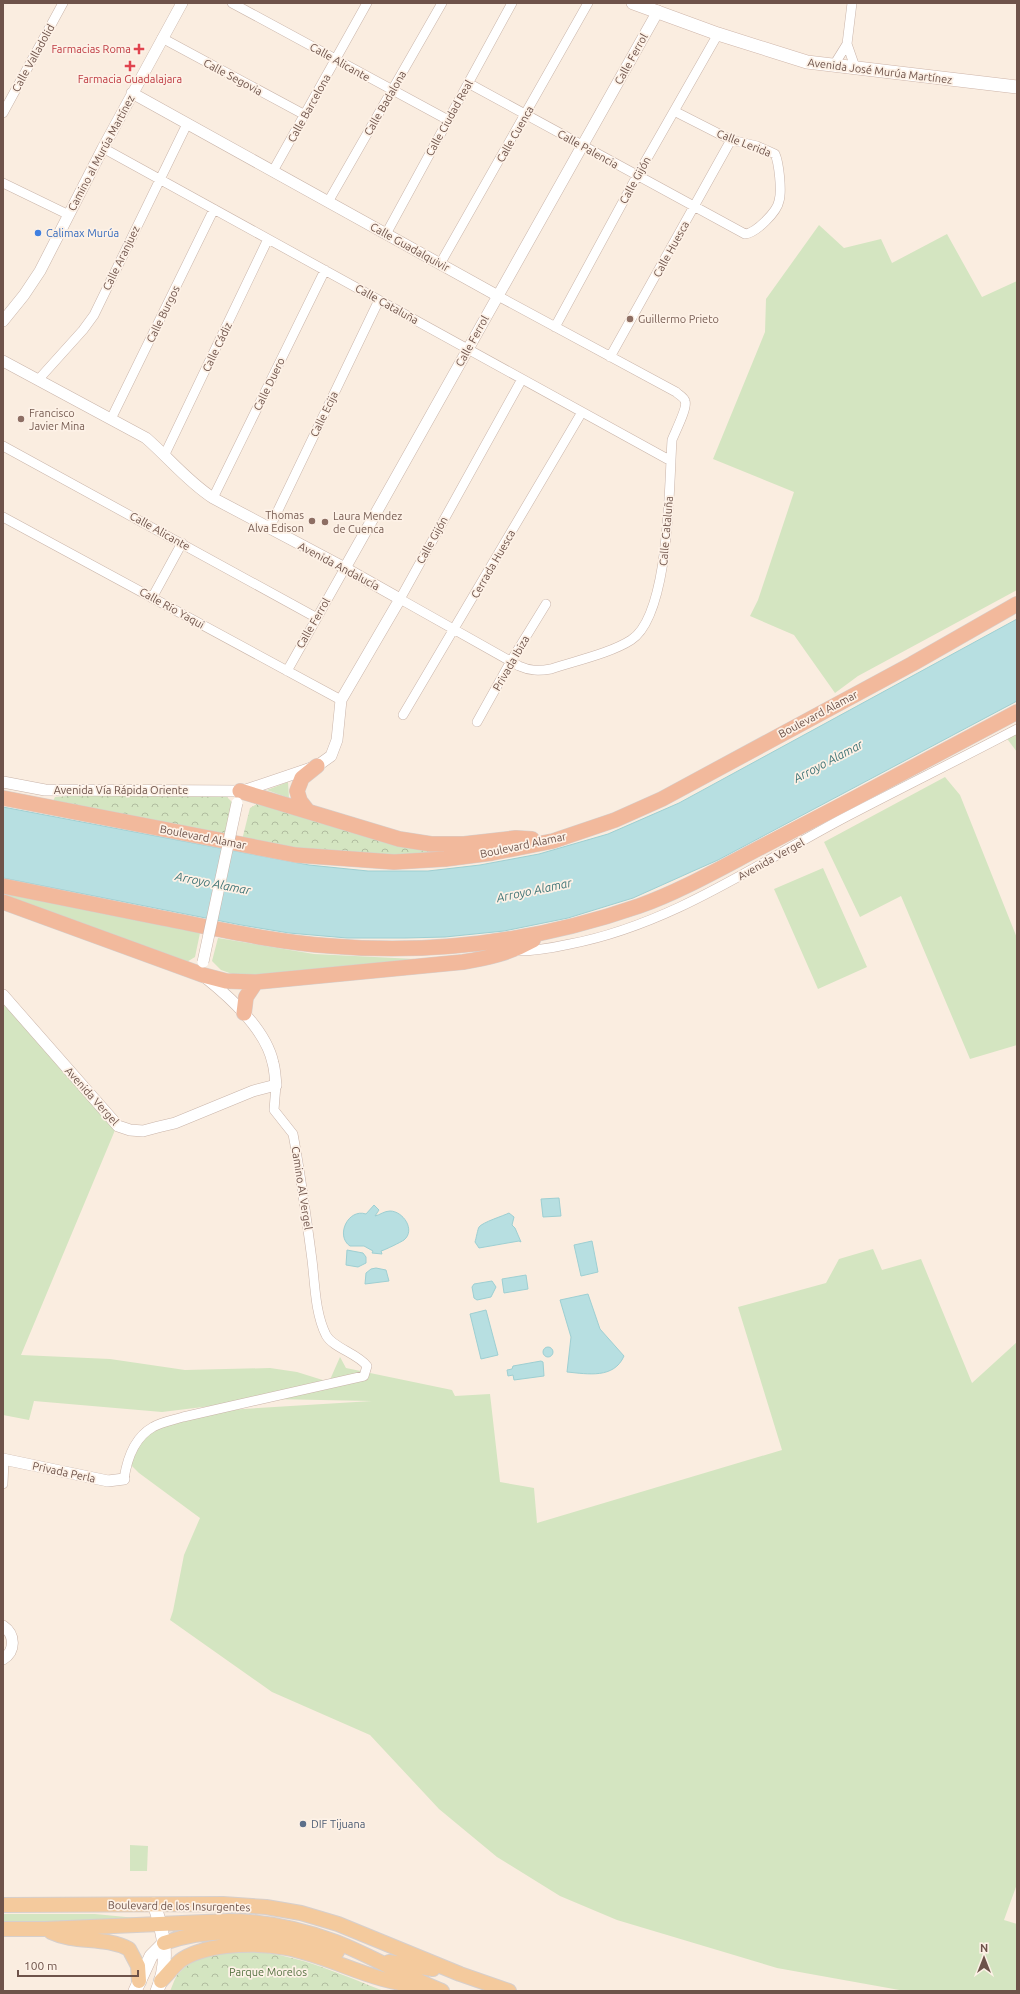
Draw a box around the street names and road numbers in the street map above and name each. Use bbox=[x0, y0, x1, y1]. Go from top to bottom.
street label: Calle Valladolid bbox=[9, 22, 57, 94]
street label: Calle Ferrol bbox=[612, 31, 650, 87]
street label: Calle Alicante bbox=[308, 41, 372, 83]
street label: Calle Segovia bbox=[201, 56, 265, 98]
street label: Avenida José Murúa Martínez bbox=[807, 56, 953, 86]
street label: Calle Badalona bbox=[362, 68, 408, 138]
street label: Calle Barcelona bbox=[285, 72, 333, 144]
street label: Calle Ciudad Real bbox=[423, 78, 475, 158]
street label: Camino al Murúa Martínez bbox=[65, 93, 137, 213]
street label: Calle Cuenca bbox=[494, 104, 536, 164]
street label: Calle Palencia bbox=[556, 127, 620, 171]
street label: Calle Lerida bbox=[715, 127, 773, 159]
street label: Calle Gijón bbox=[617, 154, 653, 206]
street label: Calle Huesca bbox=[651, 219, 691, 279]
street label: Calle Guadalquivir bbox=[368, 220, 452, 274]
street label: Calle Aranjuez bbox=[100, 224, 142, 292]
street label: Calle Cataluña bbox=[353, 282, 421, 326]
street label: Calle Burgos bbox=[144, 283, 182, 344]
street label: Calle Ferrol bbox=[453, 313, 491, 369]
street label: Calle Cádiz bbox=[200, 320, 234, 374]
street label: Calle Duero bbox=[251, 356, 287, 412]
street label: Calle Ecija bbox=[308, 389, 340, 439]
street label: Calle Cataluña bbox=[657, 495, 675, 567]
street label: Calle Alicante bbox=[128, 510, 192, 552]
street label: Calle Gijón bbox=[414, 514, 450, 566]
street label: Cerrada Huesca bbox=[469, 528, 517, 600]
street label: Avenida Andalucía bbox=[296, 540, 382, 592]
street label: Calle Río Yaqui bbox=[137, 585, 207, 631]
street label: Calle Ferrol bbox=[294, 596, 332, 650]
street label: Privada Ibiza bbox=[490, 633, 532, 693]
street label: Boulevard Alamar bbox=[776, 688, 860, 740]
street label: Avenida Vía Rápida Oriente bbox=[54, 784, 188, 796]
street label: Boulevard Alamar bbox=[159, 823, 248, 851]
street label: Boulevard Alamar bbox=[479, 830, 568, 860]
street label: Avenida Vergel bbox=[736, 836, 806, 882]
street label: Avenida Vergel bbox=[63, 1064, 121, 1128]
street label: Camino Al Vergel bbox=[289, 1145, 315, 1231]
street label: Privada Perla bbox=[31, 1459, 97, 1485]
street label: Boulevard de los Insurgentes bbox=[108, 1899, 251, 1913]

